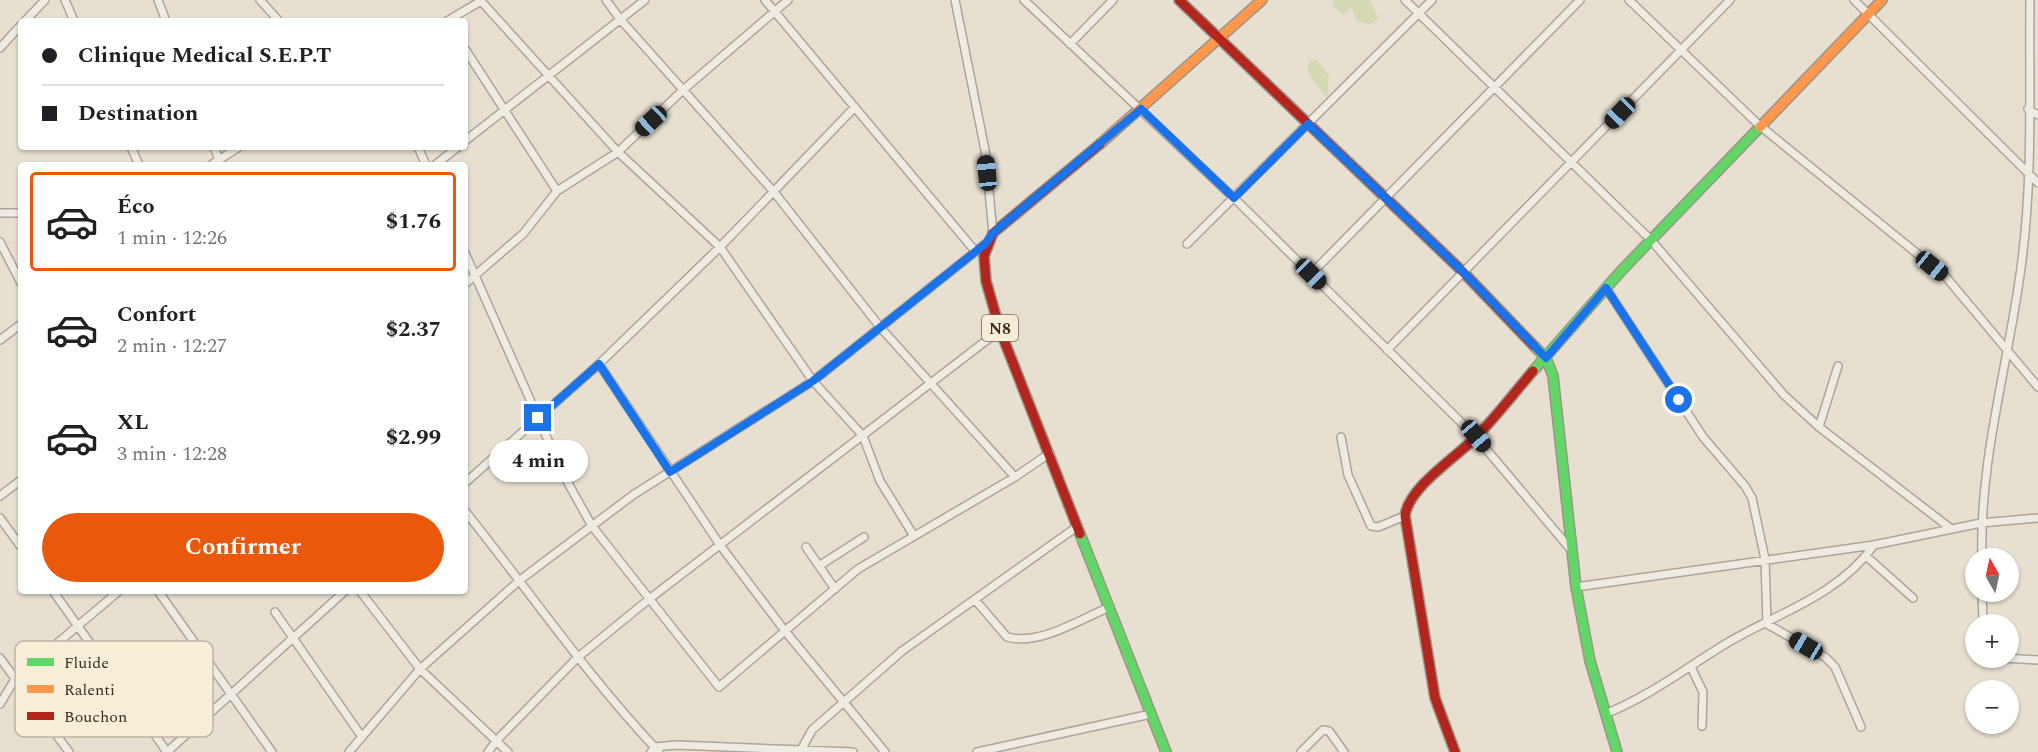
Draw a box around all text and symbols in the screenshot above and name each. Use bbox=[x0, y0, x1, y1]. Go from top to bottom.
text: Clinique Medical S.E.P.T bbox=[78, 39, 332, 72]
car bbox=[1601, 94, 1639, 132]
text: Destination bbox=[78, 97, 198, 130]
car bbox=[632, 102, 670, 140]
car bbox=[976, 154, 998, 192]
text: Éco bbox=[117, 190, 155, 223]
icon: car bbox=[45, 195, 99, 249]
text: $1.76 bbox=[386, 205, 441, 238]
text: 1 min · 12:26 bbox=[117, 223, 227, 253]
car bbox=[1912, 248, 1952, 284]
car bbox=[1292, 255, 1330, 293]
text: Confort bbox=[117, 298, 196, 331]
icon: car bbox=[45, 303, 99, 357]
text: $2.37 bbox=[386, 313, 441, 346]
road number: N8 bbox=[982, 315, 1018, 341]
text: 2 min · 12:27 bbox=[117, 331, 227, 361]
route start bbox=[1665, 386, 1692, 413]
route end bbox=[524, 404, 551, 431]
text: XL bbox=[117, 406, 148, 439]
icon: car bbox=[45, 411, 99, 465]
car bbox=[1458, 416, 1494, 456]
text: $2.99 bbox=[386, 421, 441, 454]
text: 3 min · 12:28 bbox=[117, 439, 227, 469]
callout: 4 min bbox=[488, 439, 588, 481]
text: 4 min bbox=[512, 446, 565, 476]
button: Confirmer bbox=[42, 513, 444, 582]
north arrow bbox=[1965, 548, 2019, 602]
map controls bbox=[1965, 548, 2019, 734]
button: + bbox=[1965, 614, 2019, 668]
car bbox=[1786, 629, 1826, 663]
legend bbox=[15, 641, 213, 737]
text: Fluide bbox=[64, 651, 109, 675]
text: Ralenti bbox=[64, 678, 115, 702]
button: − bbox=[1965, 680, 2019, 734]
text: Bouchon bbox=[64, 705, 127, 729]

